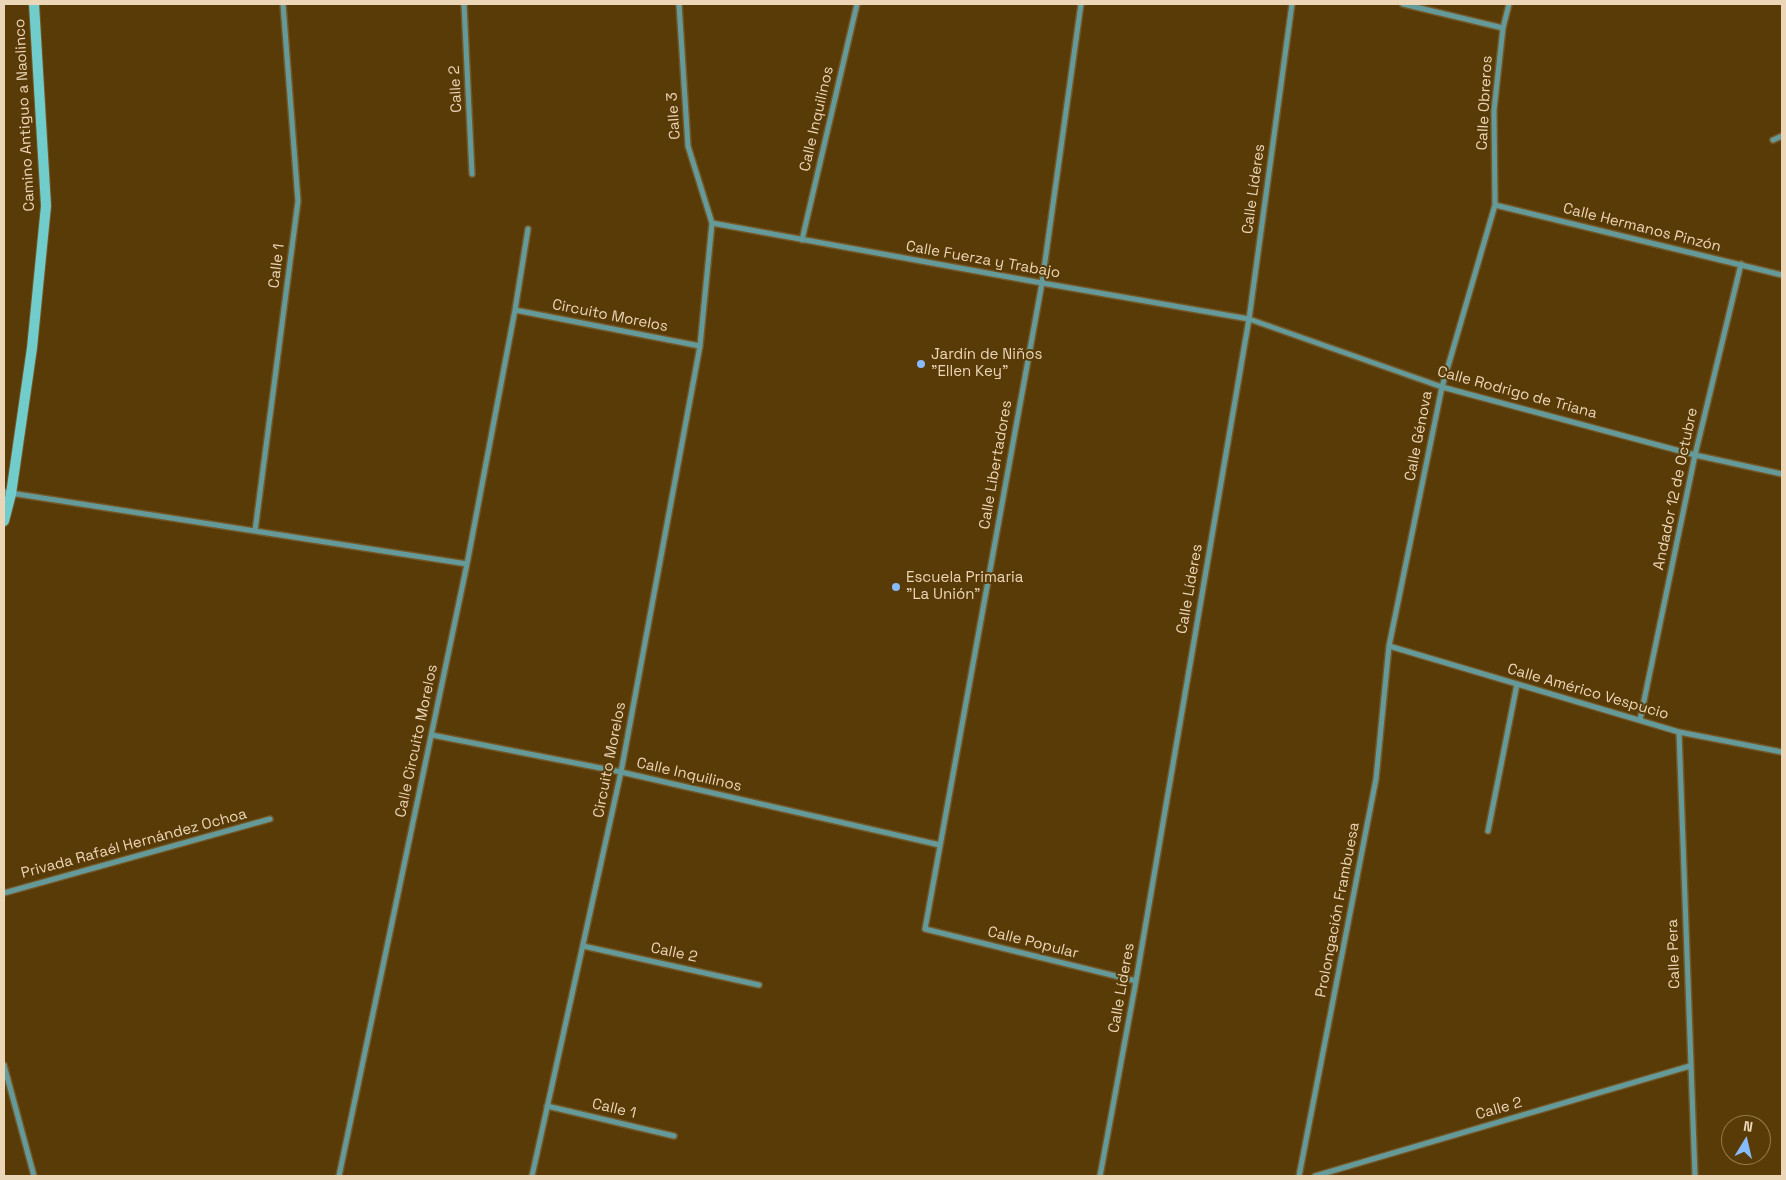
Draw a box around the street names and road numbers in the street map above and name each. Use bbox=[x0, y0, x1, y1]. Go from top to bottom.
street label: Camino Antiguo a Naolinco bbox=[11, 18, 39, 212]
street label: Calle Obreros bbox=[1474, 55, 1496, 151]
street label: Calle 2 bbox=[446, 65, 466, 113]
street label: Calle Inquilinos bbox=[796, 65, 838, 173]
street label: Calle 3 bbox=[663, 92, 685, 140]
street label: Calle Líderes bbox=[1239, 143, 1269, 235]
street label: Calle Hermanos Pinzón bbox=[1561, 200, 1723, 256]
street label: Calle Fuerza y Trabajo bbox=[904, 238, 1062, 282]
street label: Calle 1 bbox=[265, 243, 289, 289]
street label: Circuito Morelos bbox=[551, 296, 669, 336]
street label: Calle Rodrigo de Triana bbox=[1435, 363, 1599, 423]
street label: Calle Génova bbox=[1401, 389, 1437, 483]
street label: Calle Libertadores bbox=[976, 399, 1016, 531]
street label: Andador 12 de Octubre bbox=[1650, 406, 1702, 572]
street label: Calle Líderes bbox=[1173, 543, 1207, 635]
street label: Calle Américo Vespucio bbox=[1505, 660, 1671, 724]
street label: Calle Circuito Morelos bbox=[392, 663, 442, 819]
street label: Circuito Morelos bbox=[590, 701, 630, 819]
street label: Calle Inquilinos bbox=[635, 754, 743, 796]
street label: Privada Rafaél Hernández Ochoa bbox=[19, 805, 249, 883]
street label: Prolongación Frambuesa bbox=[1312, 821, 1364, 999]
street label: Calle Pera bbox=[1664, 919, 1684, 989]
street label: Calle Popular bbox=[986, 923, 1080, 963]
street label: Calle 2 bbox=[649, 939, 699, 967]
street label: Calle Líderes bbox=[1105, 942, 1139, 1034]
street label: Calle 2 bbox=[1474, 1094, 1524, 1124]
street label: Calle 1 bbox=[590, 1095, 638, 1123]

